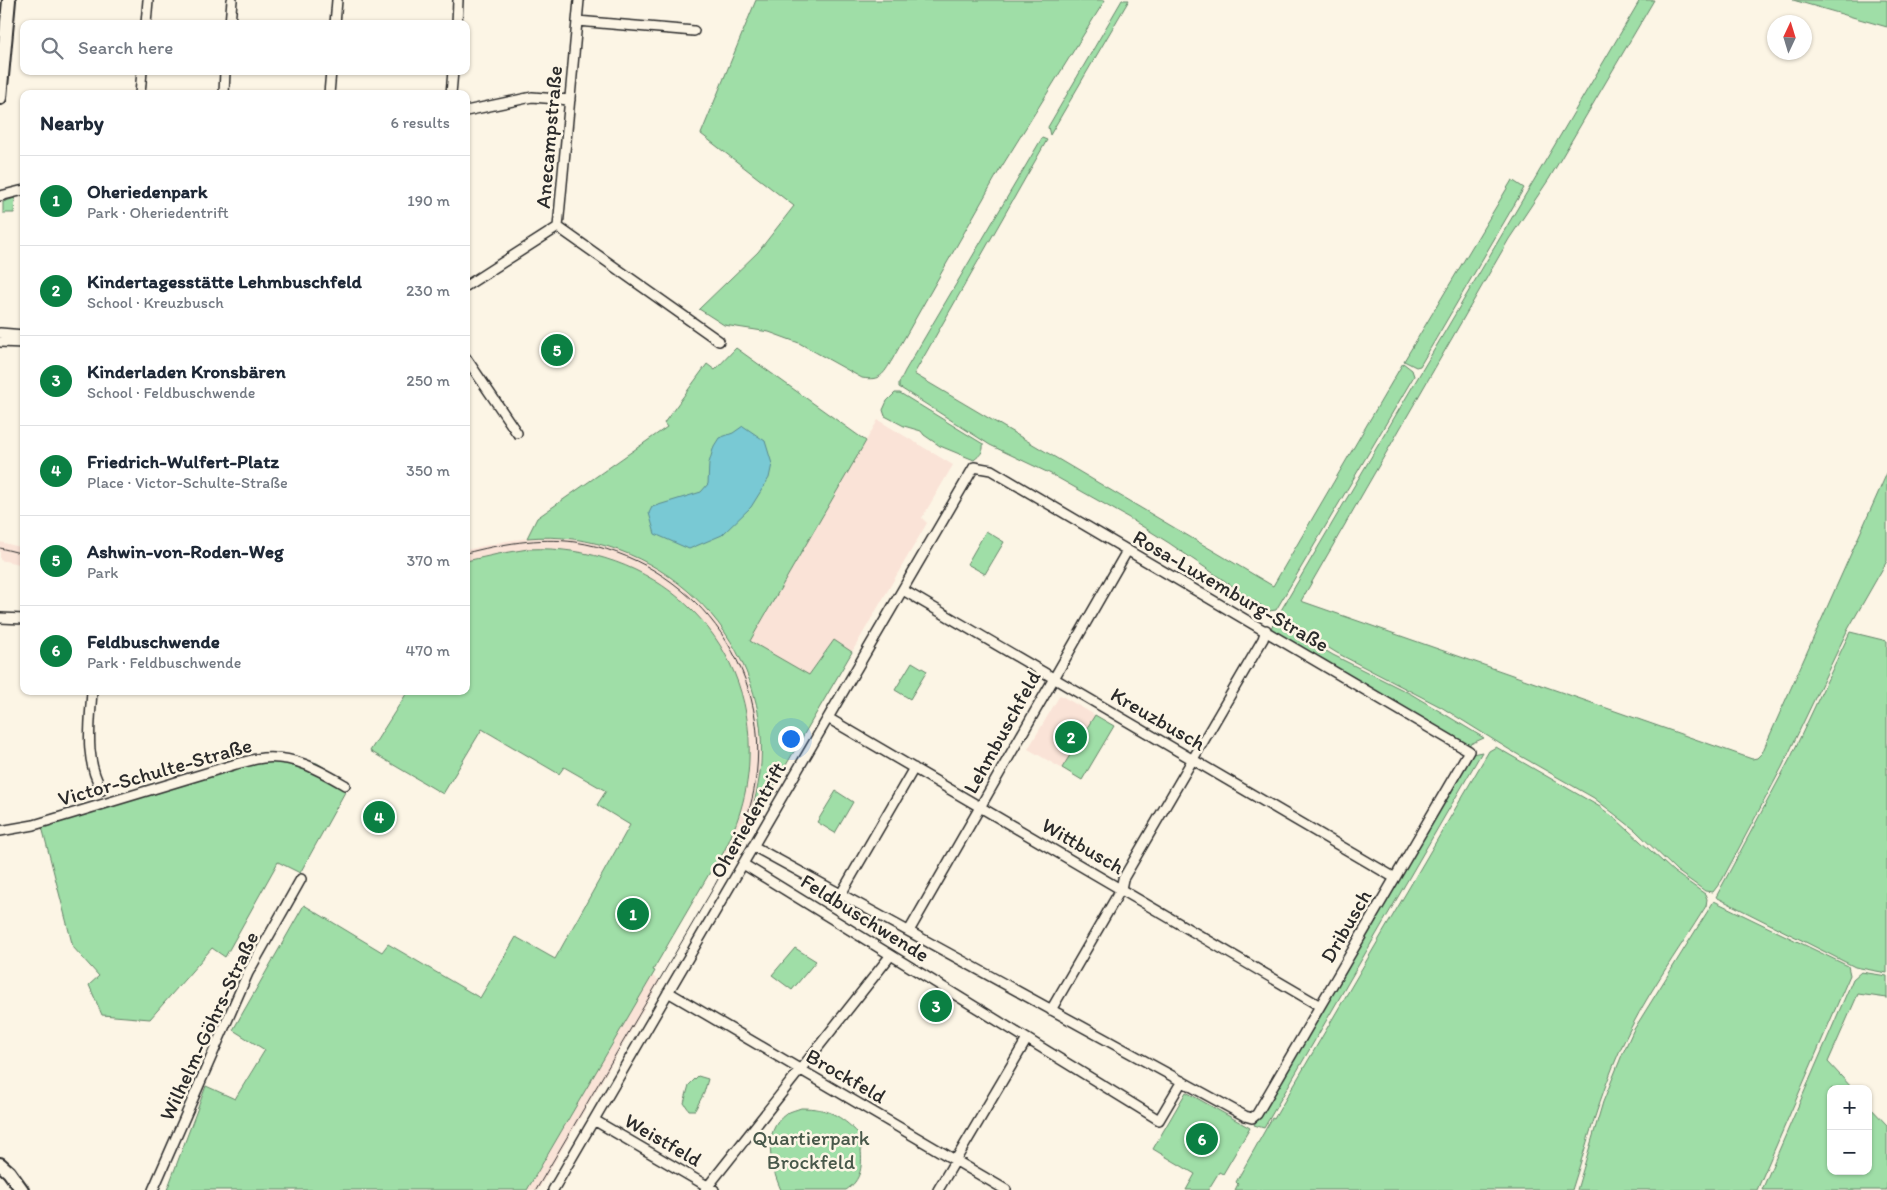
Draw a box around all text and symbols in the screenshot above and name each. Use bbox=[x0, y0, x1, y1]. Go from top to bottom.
north arrow bbox=[1767, 15, 1812, 60]
search box bbox=[20, 20, 470, 75]
icon: search bbox=[38, 34, 66, 62]
text: Search here bbox=[78, 36, 173, 59]
street label: Anecampstraße bbox=[530, 64, 567, 209]
text: Nearby bbox=[40, 110, 104, 135]
text: 6 results bbox=[390, 113, 450, 132]
text: Oheriedenpark bbox=[87, 180, 207, 203]
text: 1 bbox=[52, 191, 60, 210]
text: 190 m bbox=[407, 191, 450, 210]
text: Park · Oheriedentrift bbox=[87, 203, 229, 222]
text: Kindertagesstätte Lehmbuschfeld bbox=[87, 270, 362, 293]
text: 2 bbox=[52, 281, 60, 300]
text: 230 m bbox=[406, 281, 450, 300]
text: School · Kreuzbusch bbox=[87, 293, 224, 312]
pin: 5 bbox=[541, 331, 573, 369]
text: Kinderladen Kronsbären bbox=[87, 360, 286, 383]
text: 3 bbox=[52, 371, 60, 390]
text: 250 m bbox=[406, 371, 450, 390]
text: School · Feldbuschwende bbox=[87, 383, 255, 402]
text: Friedrich-Wulfert-Platz bbox=[87, 450, 279, 473]
text: 4 bbox=[51, 461, 61, 480]
text: 350 m bbox=[406, 461, 450, 480]
text: Place · Victor-Schulte-Straße bbox=[87, 473, 288, 492]
street label: Rosa-Luxemburg-Straße bbox=[1129, 524, 1334, 657]
text: Ashwin-von-Roden-Weg bbox=[87, 540, 284, 563]
text: 5 bbox=[52, 551, 60, 570]
text: 370 m bbox=[406, 551, 450, 570]
text: Park bbox=[87, 563, 118, 582]
text: Feldbuschwende bbox=[87, 630, 220, 653]
text: 6 bbox=[52, 641, 60, 660]
text: 470 m bbox=[406, 641, 450, 660]
text: Park · Feldbuschwende bbox=[87, 653, 241, 672]
street label: Lehmbuschfeld bbox=[957, 665, 1046, 798]
street label: Kreuzbusch bbox=[1106, 681, 1210, 756]
pin: 2 bbox=[1055, 718, 1087, 756]
your location bbox=[778, 726, 804, 752]
street label: Victor-Schulte-Straße bbox=[55, 732, 255, 811]
street label: Oheriedentrift bbox=[704, 757, 791, 882]
pin: 4 bbox=[363, 798, 395, 836]
street label: Wittbusch bbox=[1038, 812, 1130, 880]
street label: Feldbuschwende bbox=[796, 868, 934, 967]
street label: Dribusch bbox=[1315, 885, 1377, 967]
pin: 1 bbox=[617, 895, 649, 933]
street label: Wilhelm-Göhrs-Straße bbox=[154, 927, 263, 1124]
pin: 3 bbox=[920, 987, 952, 1025]
street label: Brockfeld bbox=[802, 1043, 891, 1109]
map controls bbox=[1827, 1085, 1872, 1175]
button: + bbox=[1827, 1085, 1872, 1130]
street label: Weistfeld bbox=[620, 1107, 706, 1172]
pin: 6 bbox=[1186, 1120, 1218, 1158]
park label: Quartierpark Brockfeld bbox=[752, 1125, 870, 1174]
button: − bbox=[1827, 1130, 1872, 1175]

